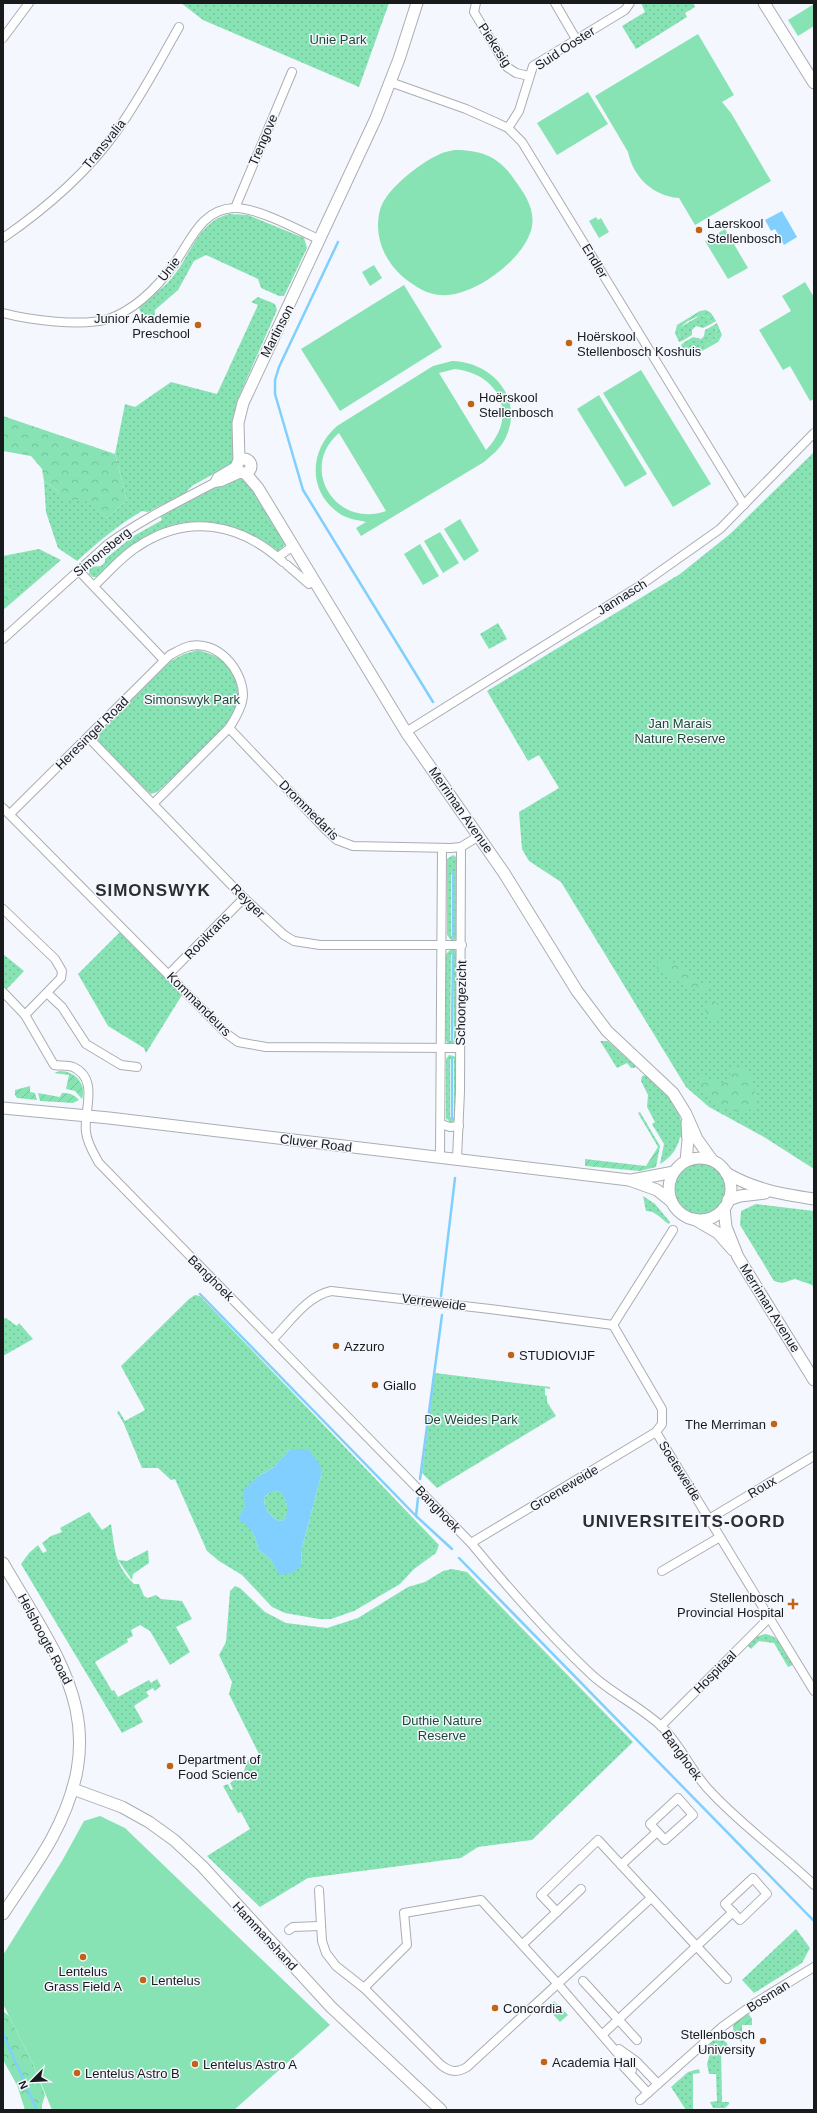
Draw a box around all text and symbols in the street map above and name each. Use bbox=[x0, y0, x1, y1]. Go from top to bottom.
street label: Piekesig bbox=[475, 20, 515, 70]
street label: Suid Ooster bbox=[532, 23, 598, 73]
park label: Unie Park bbox=[309, 32, 367, 47]
street label: Trengove bbox=[245, 112, 281, 168]
street label: Transvalia bbox=[79, 116, 129, 172]
place label: Laerskool Stellenbosch bbox=[707, 216, 781, 246]
marker: Laerskool Stellenbosch bbox=[694, 225, 704, 235]
street label: Endler bbox=[579, 241, 611, 282]
street label: Unie bbox=[155, 254, 183, 284]
street label: Martinson bbox=[257, 302, 297, 360]
place label: Junior Akademie Preschool bbox=[94, 311, 190, 341]
marker: Junior Akademie Preschool bbox=[193, 320, 203, 330]
place label: Hoërskool Stellenbosch Koshuis bbox=[577, 329, 702, 359]
marker: Hoërskool Stellenbosch Koshuis bbox=[564, 338, 574, 348]
place label: Hoërskool Stellenbosch bbox=[479, 390, 553, 420]
marker: Hoërskool Stellenbosch bbox=[466, 399, 476, 409]
street label: Simonsberg bbox=[70, 524, 134, 580]
street label: Jannasch bbox=[594, 576, 650, 618]
park label: Simonswyk Park bbox=[144, 692, 241, 707]
street label: Heresingel Road bbox=[52, 693, 132, 773]
park label: Jan Marais Nature Reserve bbox=[634, 716, 726, 746]
street label: Merriman Avenue bbox=[426, 764, 496, 856]
street label: Drommedaris bbox=[276, 777, 342, 843]
district label: SIMONSWYK bbox=[95, 881, 211, 900]
street label: Reyger bbox=[228, 881, 269, 922]
street label: Rooikrans bbox=[181, 909, 233, 962]
street label: Schoongezicht bbox=[453, 960, 469, 1046]
street label: Kommandeurs bbox=[164, 969, 235, 1040]
street label: Cluver Road bbox=[279, 1131, 353, 1155]
street label: Banghoek bbox=[185, 1252, 237, 1304]
street label: Merriman Avenue bbox=[737, 1261, 803, 1355]
street label: Verreweide bbox=[401, 1291, 467, 1313]
place label: Azzuro bbox=[344, 1339, 384, 1354]
marker: Azzuro bbox=[331, 1341, 341, 1351]
place label: STUDIOVIJF bbox=[519, 1348, 595, 1363]
marker: STUDIOVIJF bbox=[506, 1350, 516, 1360]
place label: Giallo bbox=[383, 1378, 416, 1393]
marker: Giallo bbox=[370, 1380, 380, 1390]
park label: De Weides Park bbox=[424, 1412, 518, 1427]
place label: The Merriman bbox=[685, 1417, 766, 1432]
marker: The Merriman bbox=[769, 1419, 779, 1429]
street label: Soeteweide bbox=[656, 1438, 704, 1504]
street label: Groeneweide bbox=[527, 1462, 601, 1514]
street label: Roux bbox=[745, 1473, 779, 1501]
street label: Banghoek bbox=[412, 1483, 464, 1536]
district label: UNIVERSITEITS-OORD bbox=[582, 1512, 786, 1531]
place label: Stellenbosch Provincial Hospital bbox=[677, 1590, 784, 1620]
street label: Helshoogte Road bbox=[15, 1591, 75, 1687]
marker: Stellenbosch Provincial Hospital bbox=[787, 1598, 799, 1610]
street label: Hospitaal bbox=[691, 1647, 740, 1696]
park label: Duthie Nature Reserve bbox=[402, 1713, 482, 1743]
street label: Banghoek bbox=[659, 1727, 706, 1783]
place label: Department of Food Science bbox=[178, 1752, 261, 1782]
marker: Department of Food Science bbox=[165, 1761, 175, 1771]
street label: Hammanshand bbox=[229, 1899, 301, 1973]
marker: Lentelus Grass Field A bbox=[78, 1952, 88, 1962]
place label: Lentelus Grass Field A bbox=[44, 1964, 122, 1994]
place label: Lentelus bbox=[151, 1973, 201, 1988]
marker: Lentelus bbox=[138, 1975, 148, 1985]
street label: Bosman bbox=[744, 1977, 792, 2015]
place label: Concordia bbox=[503, 2001, 563, 2016]
marker: Concordia bbox=[490, 2003, 500, 2013]
place label: Stellenbosch University bbox=[681, 2027, 755, 2057]
marker: Stellenbosch University bbox=[758, 2036, 768, 2046]
place label: Academia Hall bbox=[552, 2055, 636, 2070]
place label: Lentelus Astro A bbox=[203, 2057, 297, 2072]
marker: Academia Hall bbox=[539, 2057, 549, 2067]
marker: Lentelus Astro A bbox=[190, 2059, 200, 2069]
north arrow bbox=[12, 2061, 52, 2101]
place label: Lentelus Astro B bbox=[85, 2066, 180, 2081]
marker: Lentelus Astro B bbox=[72, 2068, 82, 2078]
text: N bbox=[16, 2079, 30, 2091]

